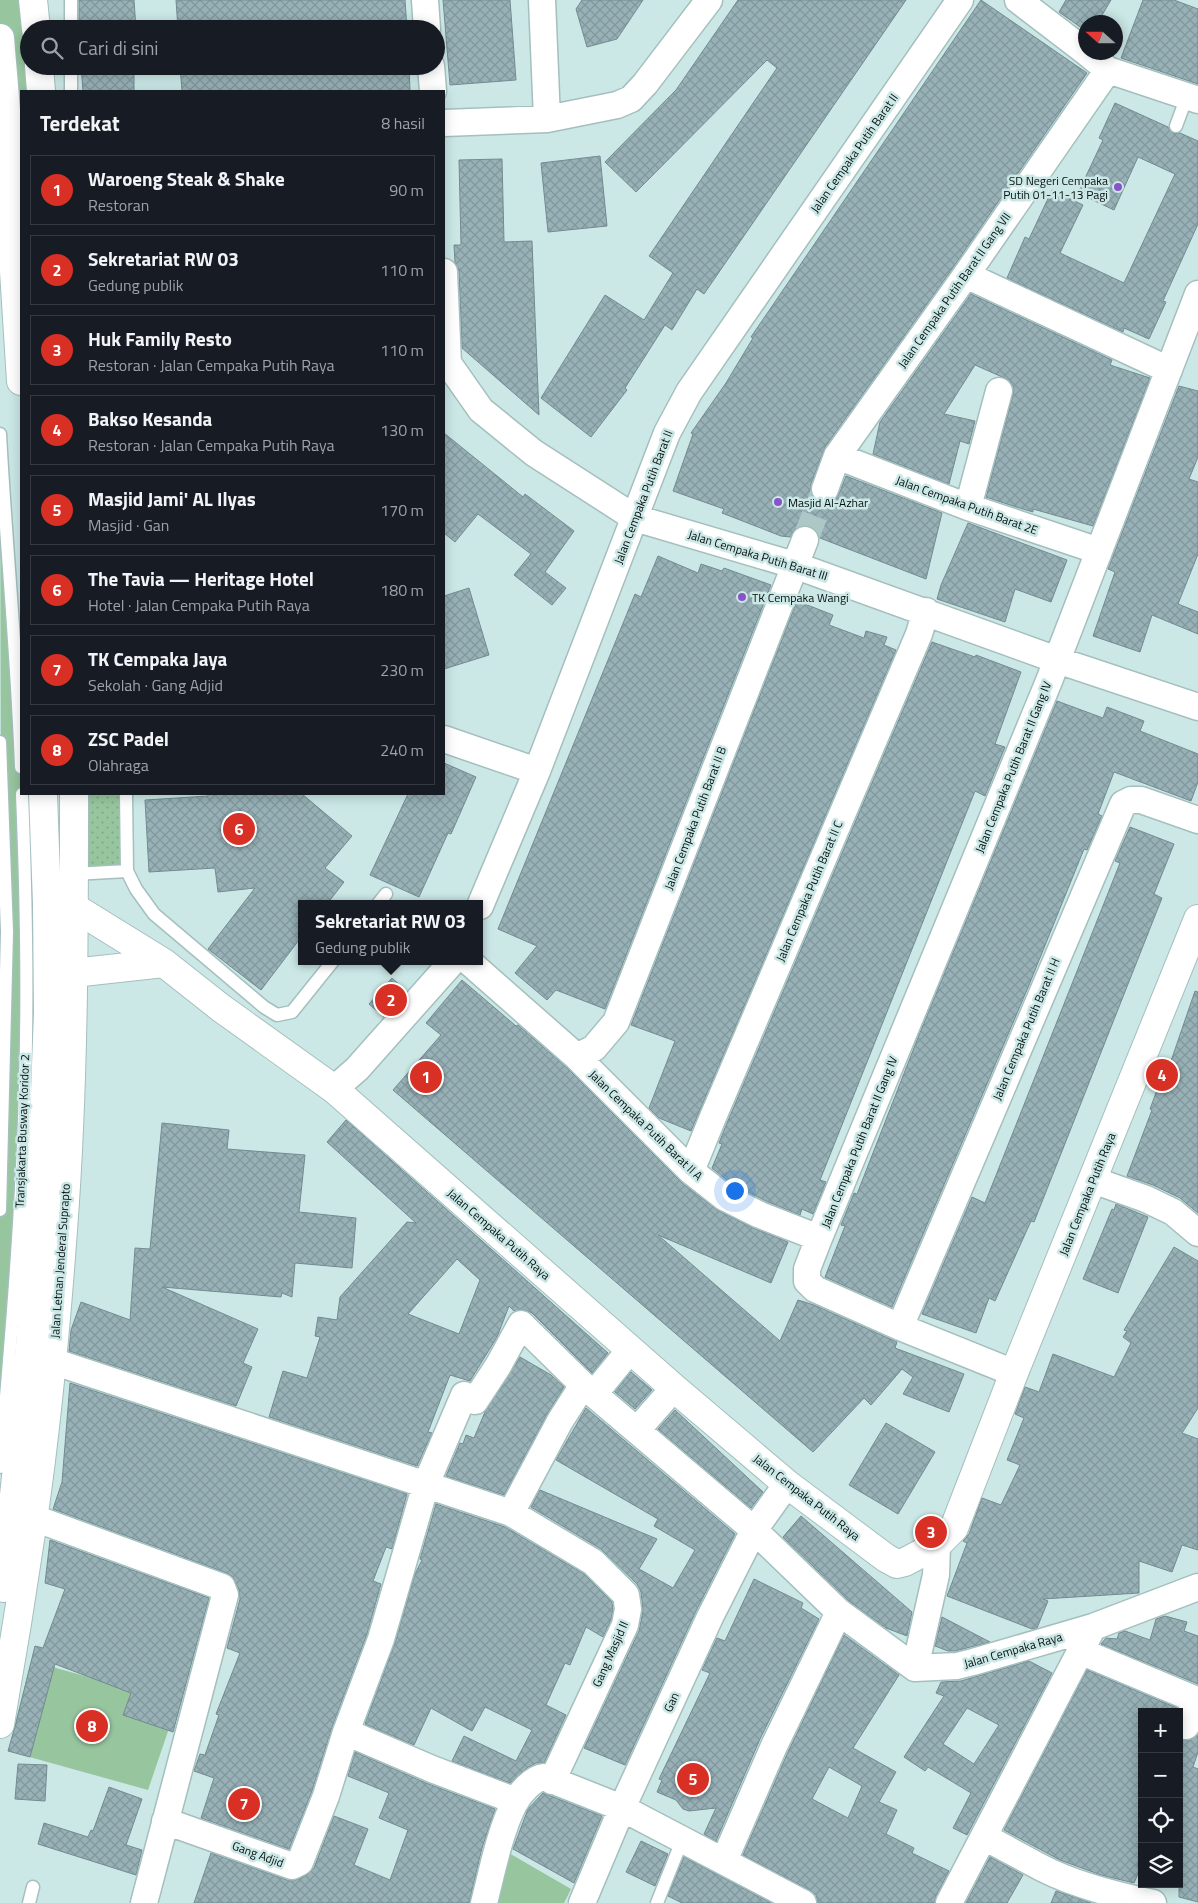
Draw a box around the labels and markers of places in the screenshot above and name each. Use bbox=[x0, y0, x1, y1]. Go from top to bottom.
place label: SD Negeri Cempaka Putih 01-11-13 Pagi bbox=[1003, 171, 1108, 204]
marker: SD Negeri Cempaka Putih 01-11-13 Pagi bbox=[1112, 181, 1124, 193]
place label: Masjid Al-Azhar bbox=[788, 493, 868, 512]
marker: Masjid Al-Azhar bbox=[772, 496, 784, 508]
place label: TK Cempaka Wangi bbox=[752, 588, 849, 607]
marker: TK Cempaka Wangi bbox=[736, 591, 748, 603]
pin: 6 bbox=[223, 810, 255, 848]
pin: 2 bbox=[375, 981, 407, 1019]
pin: 4 bbox=[1146, 1056, 1178, 1094]
pin: 1 bbox=[410, 1058, 442, 1096]
pin: 3 bbox=[915, 1513, 947, 1551]
pin: 8 bbox=[76, 1707, 108, 1745]
pin: 5 bbox=[677, 1760, 709, 1798]
pin: 7 bbox=[228, 1785, 260, 1823]

